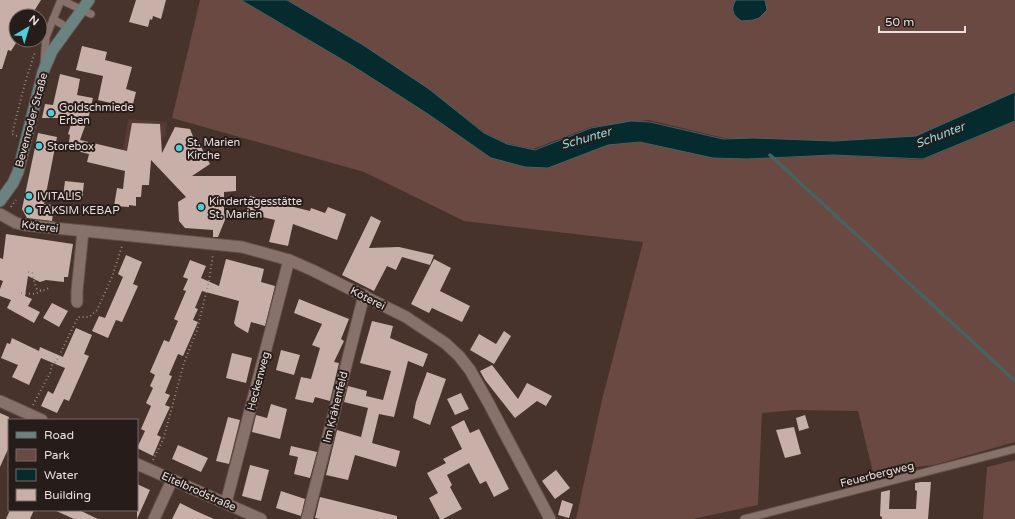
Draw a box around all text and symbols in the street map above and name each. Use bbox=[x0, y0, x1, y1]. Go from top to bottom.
north arrow bbox=[8, 8, 48, 48]
scale bar bbox=[879, 8, 965, 34]
text: N bbox=[26, 13, 41, 28]
text: 50 m bbox=[885, 15, 914, 29]
street label: Bevenroder Straße bbox=[13, 71, 50, 169]
place label: Goldschmiede Erben bbox=[59, 101, 134, 127]
marker: Goldschmiede Erben bbox=[46, 108, 56, 118]
water label: Schunter bbox=[913, 119, 968, 151]
water label: Schunter bbox=[559, 124, 614, 152]
place label: St. Marien Kirche bbox=[187, 136, 240, 162]
place label: Storebox bbox=[47, 140, 94, 153]
marker: Storebox bbox=[34, 141, 44, 151]
marker: St. Marien Kirche bbox=[174, 143, 184, 153]
place label: IVITALIS bbox=[37, 190, 82, 203]
marker: IVITALIS bbox=[24, 191, 34, 201]
place label: Kindertagesstätte St. Marien bbox=[209, 195, 302, 221]
marker: Kindertagesstätte St. Marien bbox=[196, 202, 206, 212]
place label: TAKSIM KEBAP bbox=[37, 204, 120, 217]
marker: TAKSIM KEBAP bbox=[24, 205, 34, 215]
street label: Köterei bbox=[21, 218, 59, 235]
street label: Köterei bbox=[348, 284, 387, 313]
street label: Heckenweg bbox=[244, 350, 273, 412]
street label: Im Krähenfeld bbox=[320, 370, 351, 444]
legend bbox=[8, 419, 138, 511]
text: Road bbox=[44, 428, 74, 442]
text: Park bbox=[44, 448, 70, 462]
street label: Feuerbergweg bbox=[839, 459, 915, 490]
text: Water bbox=[44, 468, 79, 482]
street label: Eitelbrodstraße bbox=[160, 469, 238, 514]
text: Building bbox=[44, 488, 91, 502]

